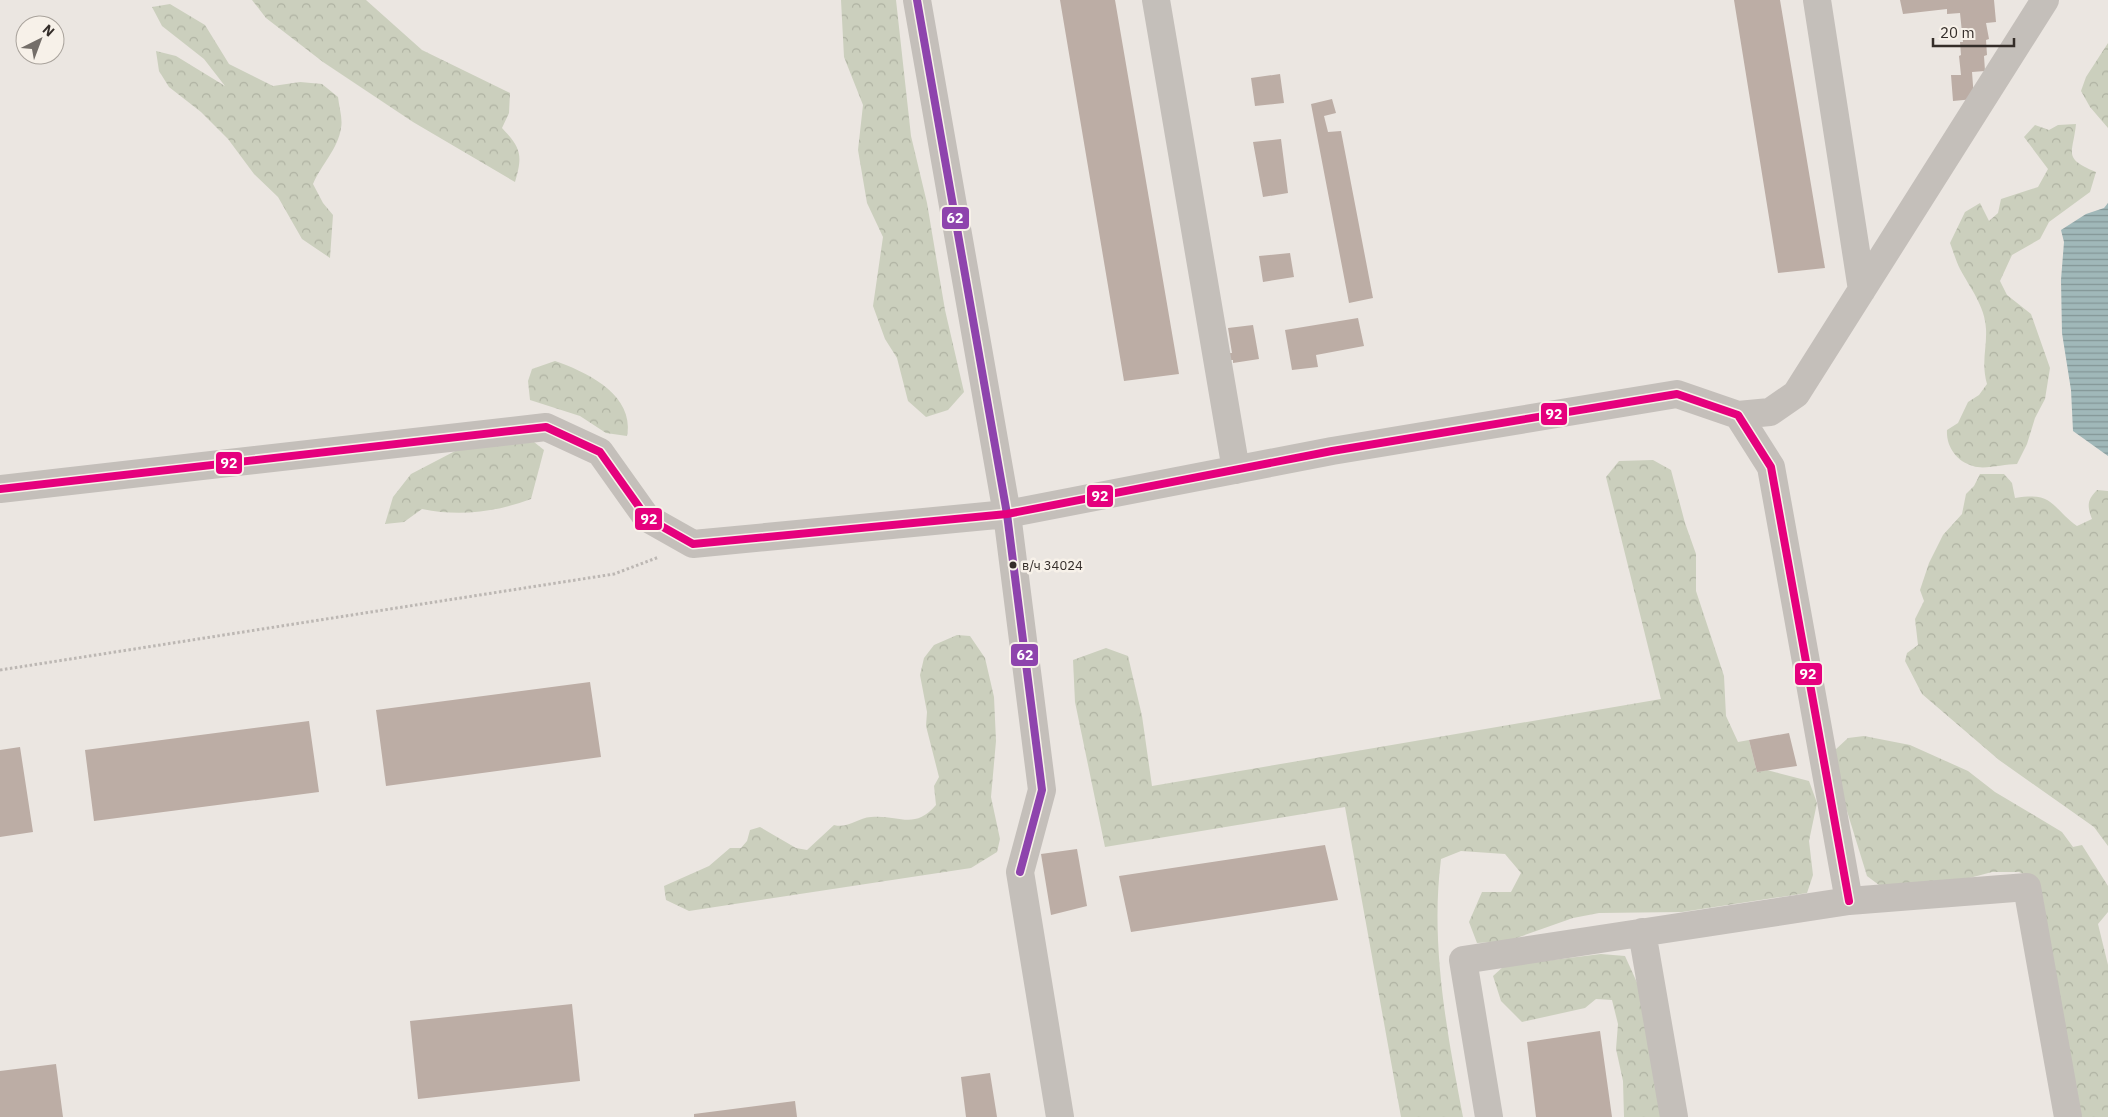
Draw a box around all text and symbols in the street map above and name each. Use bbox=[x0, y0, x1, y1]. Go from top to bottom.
north arrow bbox=[15, 15, 65, 65]
scale bar bbox=[1933, 15, 2014, 47]
text: N bbox=[39, 20, 58, 40]
text: 20 m bbox=[1940, 23, 1975, 42]
line badge: 62 bbox=[941, 206, 970, 230]
text: 62 bbox=[947, 209, 963, 227]
line badge: 92 bbox=[1540, 402, 1568, 426]
text: 92 bbox=[1546, 405, 1562, 423]
line badge: 92 bbox=[215, 451, 243, 475]
text: 92 bbox=[221, 454, 237, 472]
line badge: 92 bbox=[1086, 484, 1114, 508]
text: 92 bbox=[1092, 487, 1108, 505]
line badge: 92 bbox=[634, 507, 663, 531]
text: 92 bbox=[641, 510, 657, 528]
place label: в/ч 34024 bbox=[1022, 557, 1083, 574]
marker: в/ч 34024 bbox=[1008, 560, 1018, 570]
line badge: 62 bbox=[1010, 643, 1039, 667]
text: 62 bbox=[1017, 646, 1033, 664]
line badge: 92 bbox=[1794, 662, 1823, 686]
text: 92 bbox=[1800, 665, 1816, 683]

